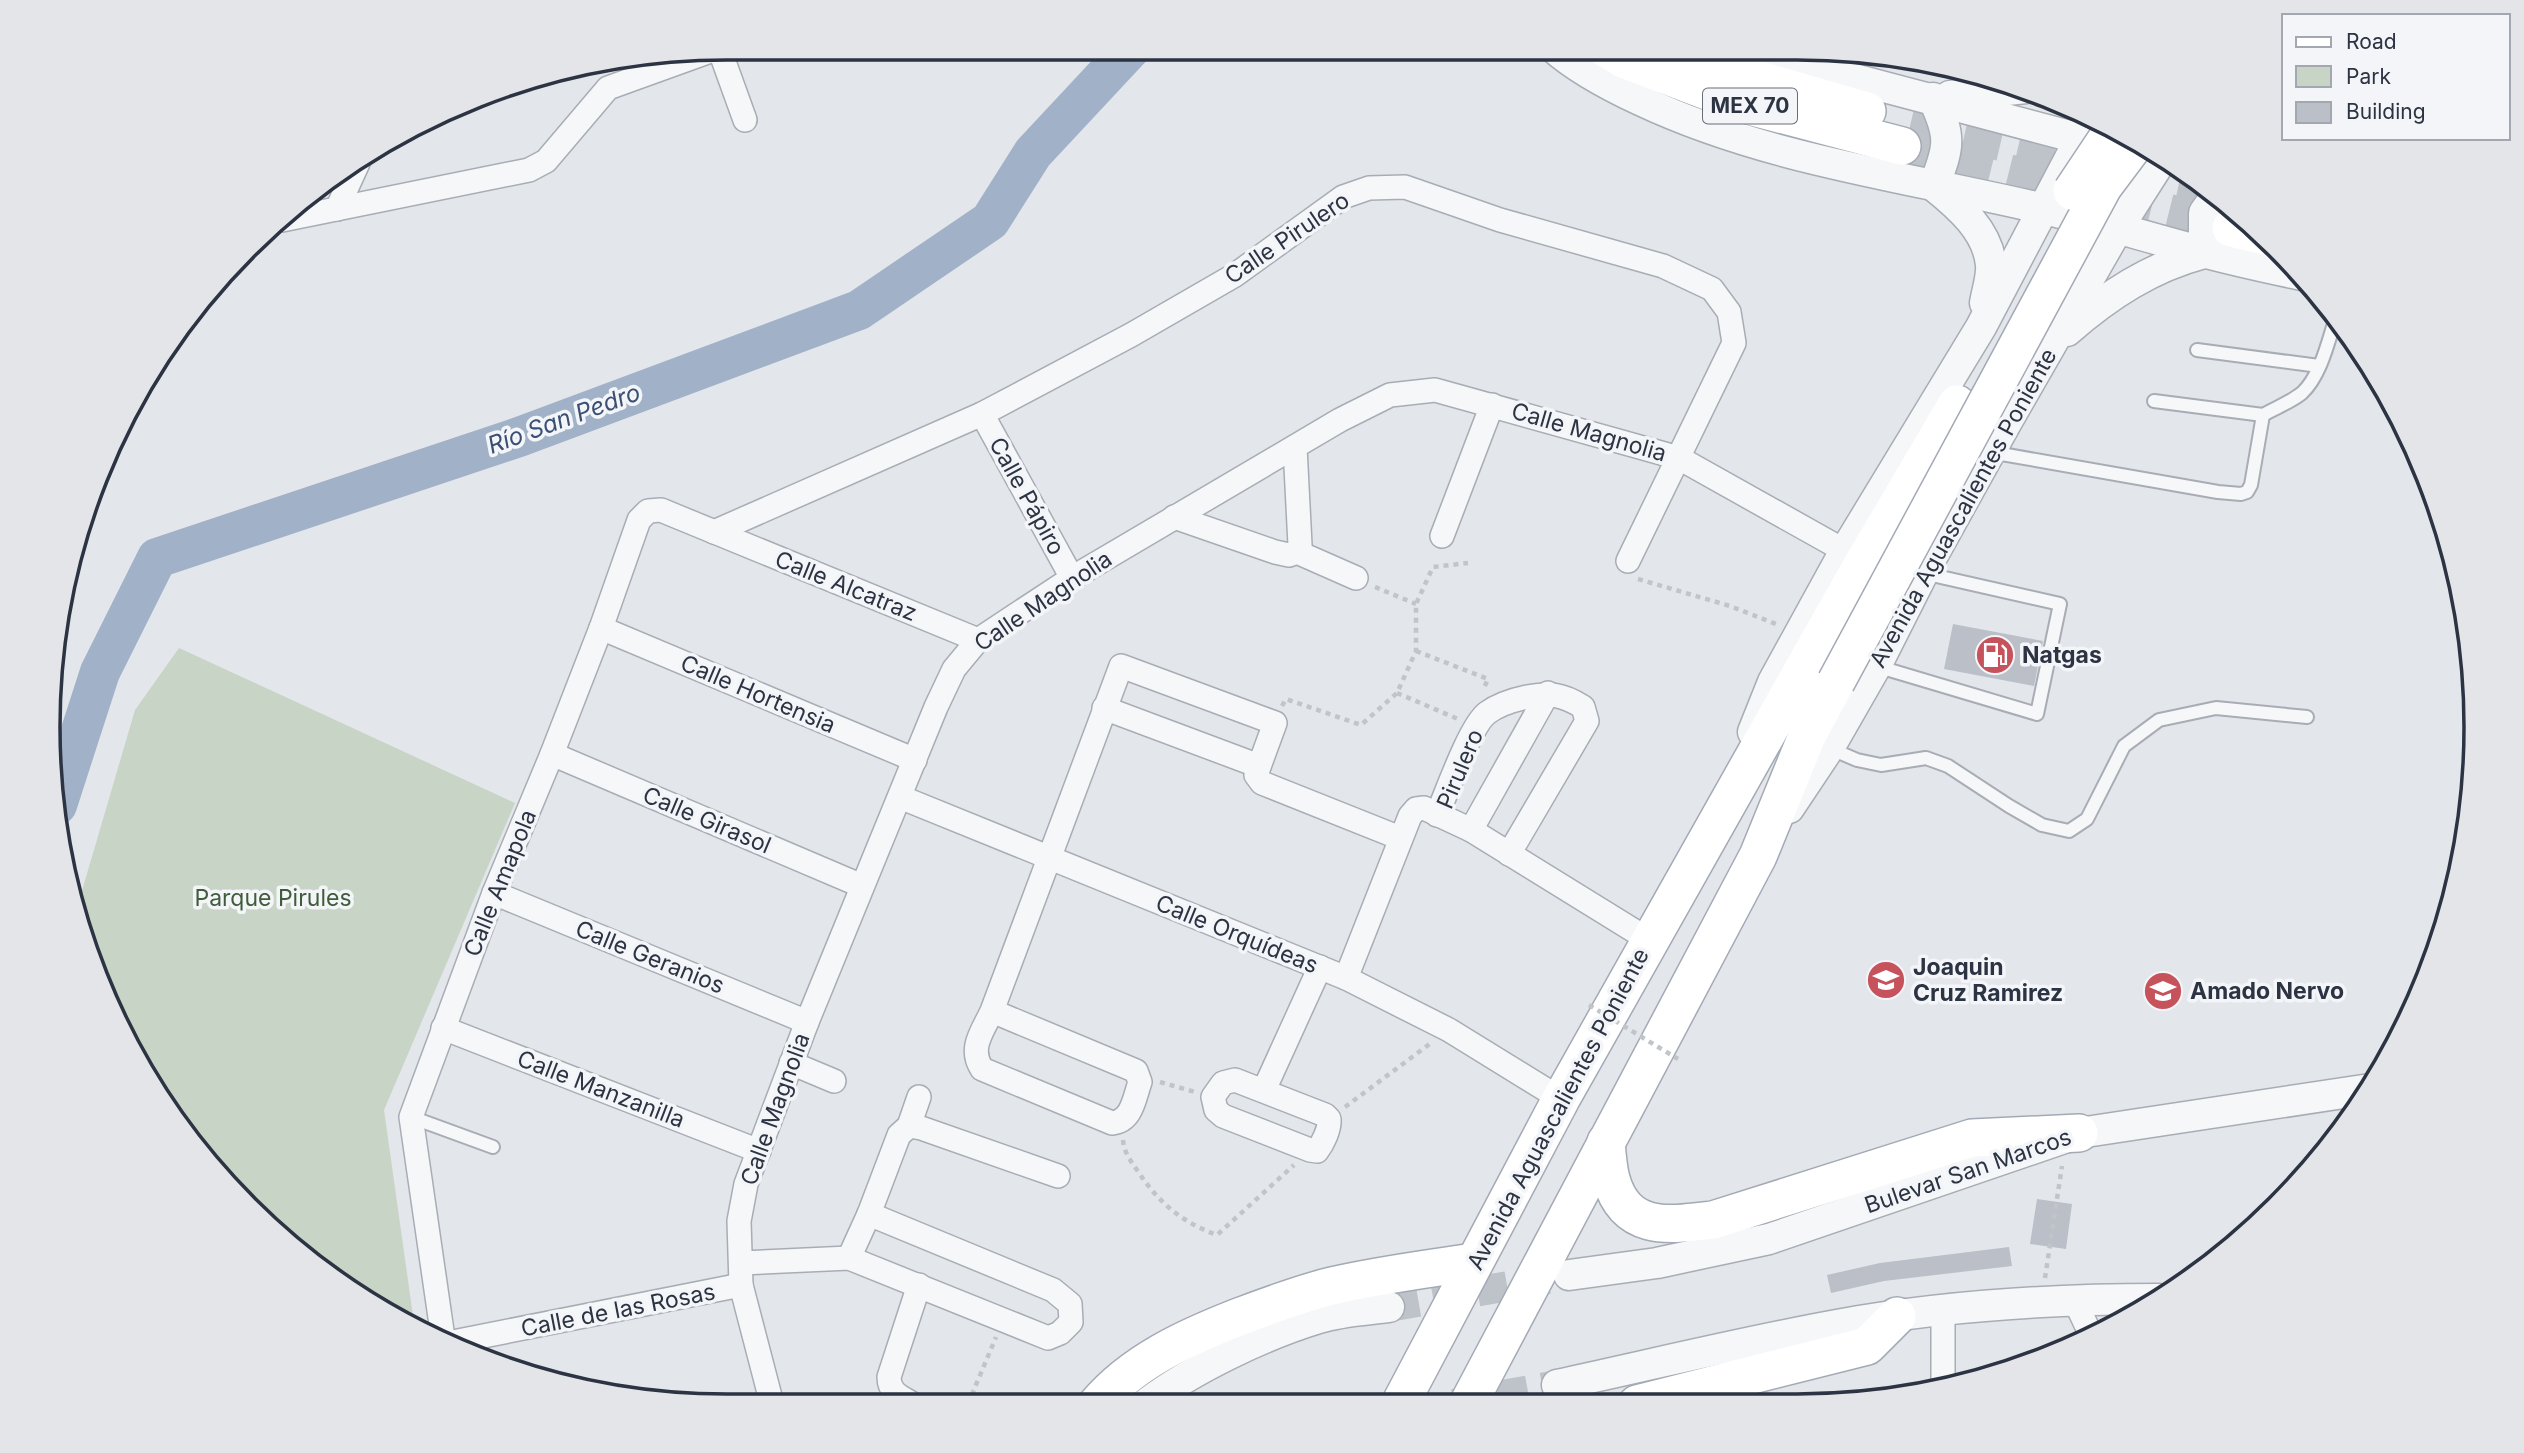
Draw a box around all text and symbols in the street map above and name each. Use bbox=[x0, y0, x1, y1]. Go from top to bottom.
legend bbox=[2282, 14, 2510, 140]
text: Road bbox=[2346, 29, 2397, 54]
text: Park bbox=[2346, 64, 2391, 89]
road number: MEX 70 bbox=[1703, 88, 1797, 124]
text: Building bbox=[2346, 99, 2426, 124]
street label: Calle Pirulero bbox=[1219, 186, 1355, 290]
street label: Avenida Aguascalientes Poniente bbox=[1863, 344, 2063, 672]
water label: Río San Pedro bbox=[484, 378, 644, 460]
street label: Calle Magnolia bbox=[1508, 396, 1670, 468]
street label: Calle Pápiro bbox=[983, 432, 1071, 560]
street label: Calle Alcatraz bbox=[771, 545, 921, 627]
street label: Calle Magnolia bbox=[969, 545, 1117, 657]
fuel station icon: Natgas bbox=[1974, 634, 2016, 676]
place label: Natgas bbox=[2022, 641, 2102, 669]
street label: Calle Hortensia bbox=[676, 649, 840, 739]
street label: Pirulero bbox=[1431, 725, 1489, 813]
street label: Calle Girasol bbox=[639, 780, 775, 860]
street label: Calle Amapola bbox=[458, 805, 542, 961]
park label: Parque Pirules bbox=[194, 884, 352, 912]
street label: Calle Orquídeas bbox=[1152, 889, 1322, 979]
street label: Calle Geranios bbox=[572, 914, 728, 1000]
street label: Avenida Aguascalientes Poniente bbox=[1461, 943, 1655, 1275]
place label: Joaquin Cruz Ramirez bbox=[1913, 953, 2063, 1007]
school or university icon: Joaquin Cruz Ramirez bbox=[1865, 959, 1907, 1001]
school or university icon: Amado Nervo bbox=[2142, 970, 2184, 1012]
place label: Amado Nervo bbox=[2190, 977, 2344, 1005]
street label: Calle Magnolia bbox=[734, 1029, 816, 1189]
street label: Calle Manzanilla bbox=[513, 1044, 689, 1134]
street label: Bulevar San Marcos bbox=[1861, 1122, 2075, 1220]
street label: Calle de las Rosas bbox=[519, 1277, 717, 1343]

